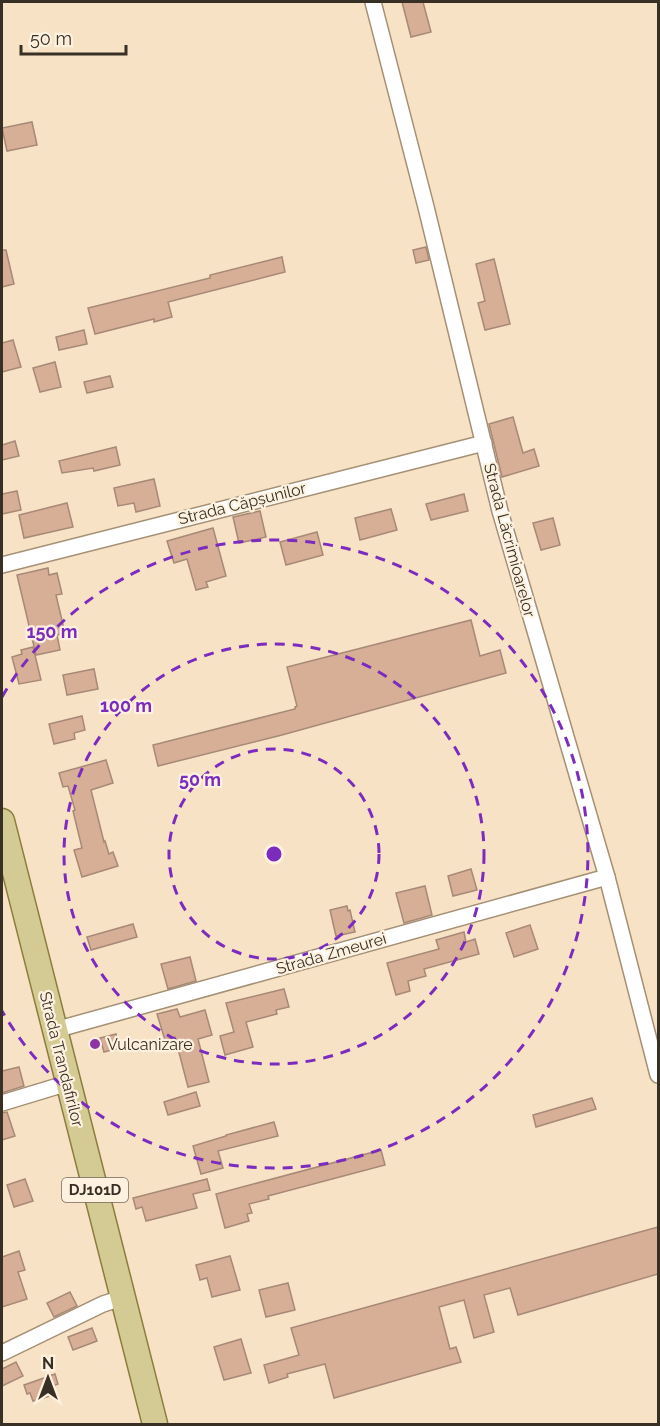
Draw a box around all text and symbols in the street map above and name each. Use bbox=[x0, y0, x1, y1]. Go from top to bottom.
scale bar bbox=[21, 18, 126, 56]
text: 50 m bbox=[30, 28, 72, 49]
street label: Strada Lăcrimioarelor bbox=[480, 461, 539, 620]
street label: Strada Căpșunilor bbox=[176, 478, 308, 529]
text: 150 m bbox=[27, 621, 78, 642]
text: 100 m bbox=[100, 695, 152, 716]
text: 50 m bbox=[179, 769, 221, 790]
centre of rings bbox=[264, 844, 284, 864]
street label: Strada Zmeurei bbox=[274, 929, 388, 978]
street label: Strada Trandafirilor bbox=[36, 990, 88, 1129]
place label: Vulcanizare bbox=[107, 1035, 193, 1054]
marker: Vulcanizare bbox=[88, 1037, 102, 1051]
road number: DJ101D bbox=[62, 1178, 128, 1202]
north arrow bbox=[18, 1348, 78, 1408]
text: N bbox=[42, 1354, 54, 1373]

